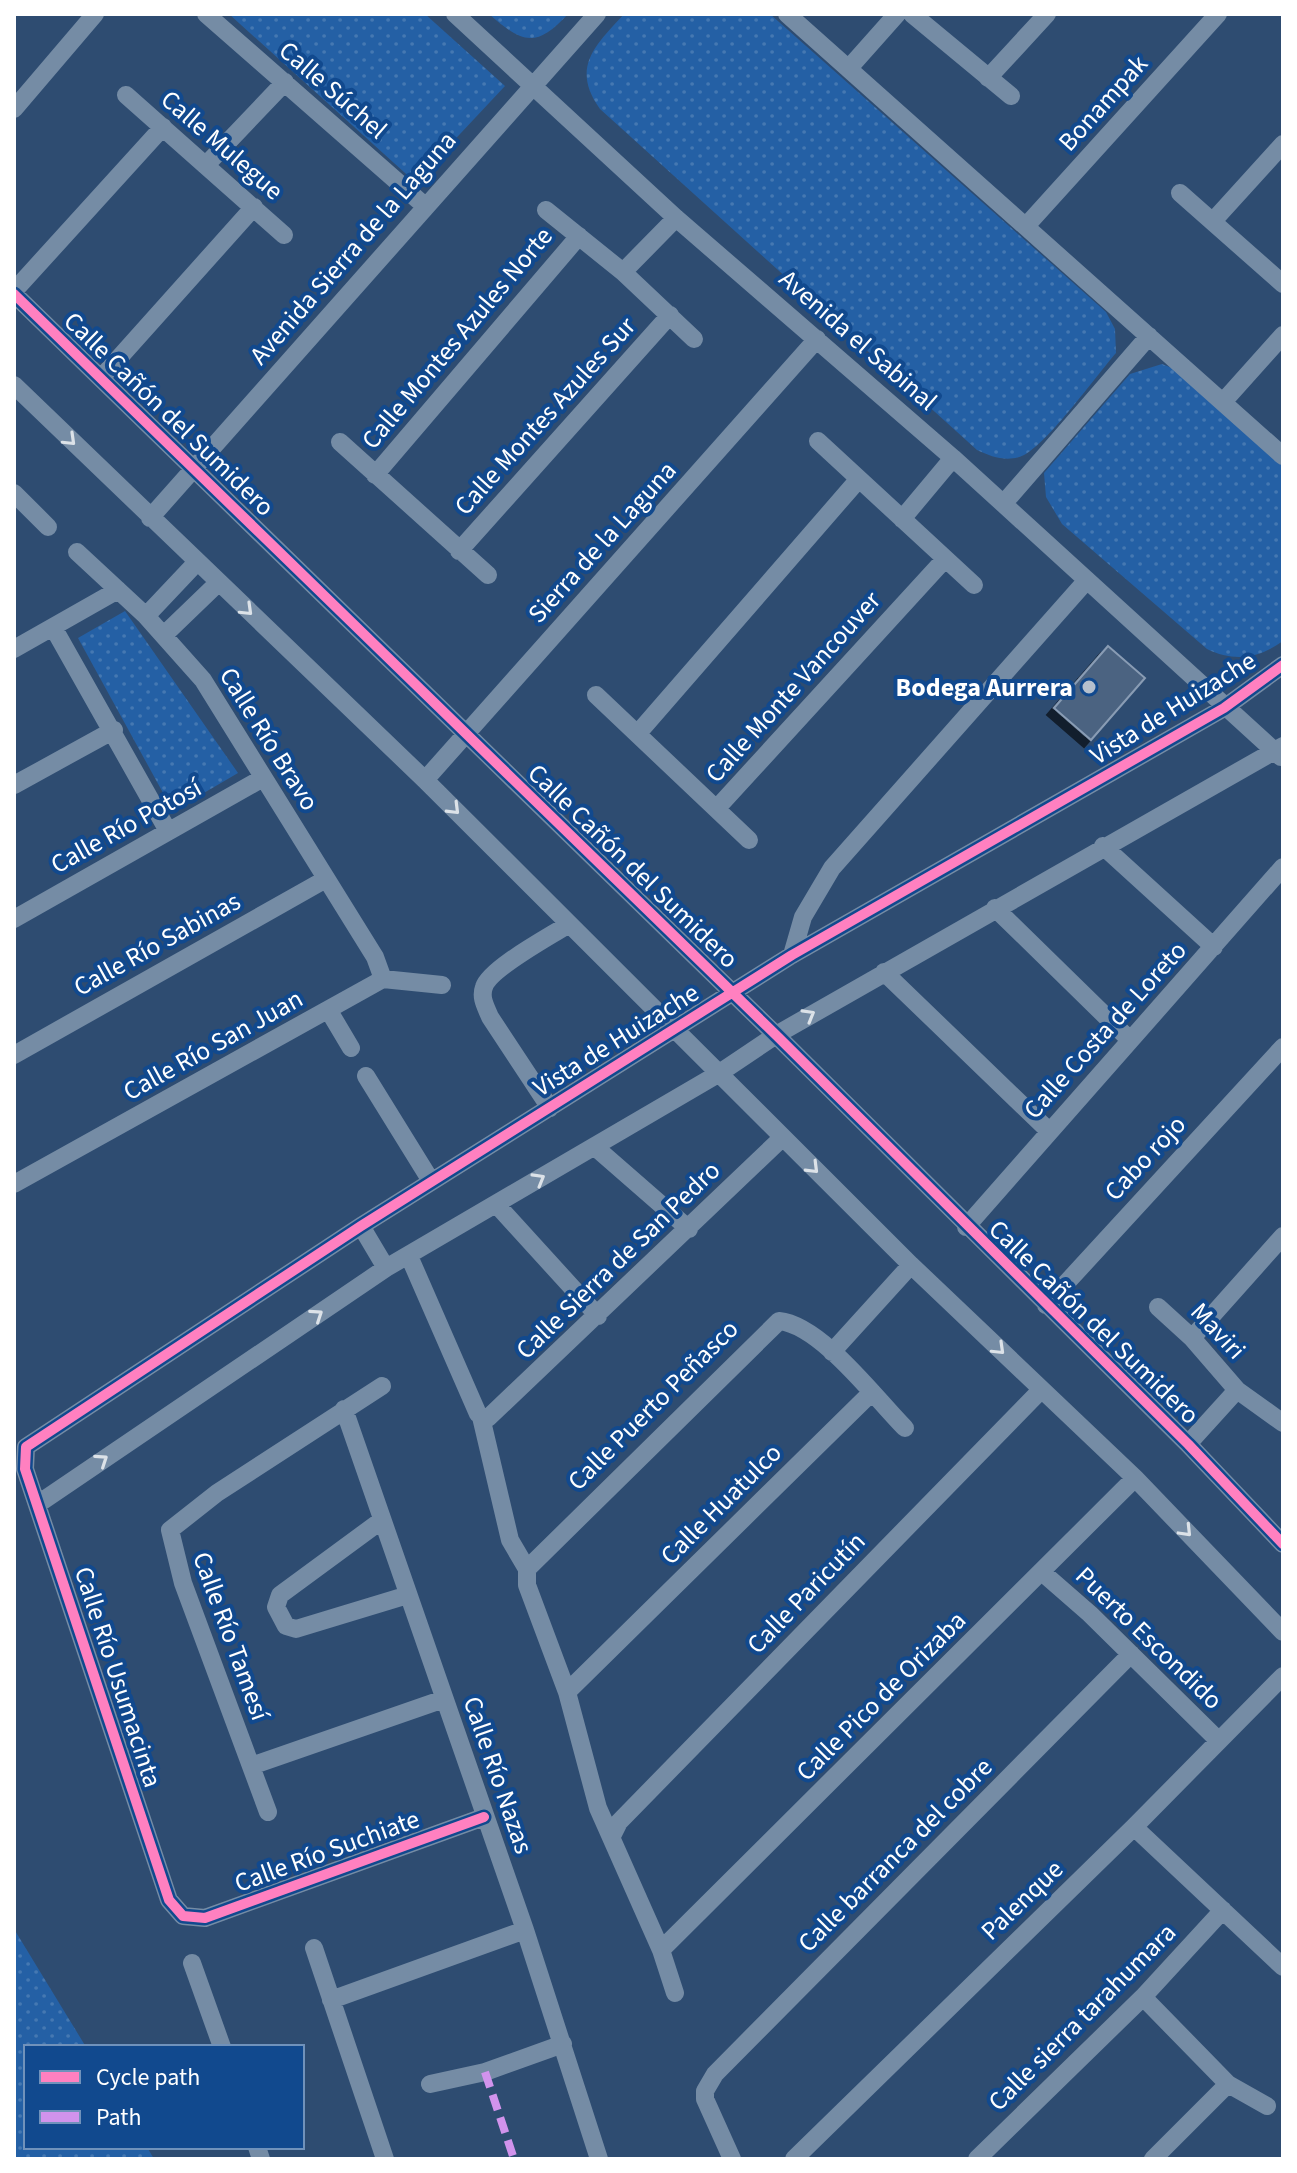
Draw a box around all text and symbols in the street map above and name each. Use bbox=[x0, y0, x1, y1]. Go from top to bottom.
street label: Calle Súchel bbox=[271, 32, 395, 148]
street label: Bonampak bbox=[1050, 47, 1156, 159]
street label: Calle Mulegue bbox=[153, 81, 291, 209]
street label: Avenida Sierra de la Laguna bbox=[241, 123, 465, 373]
street label: Calle Montes Azules Norte bbox=[353, 219, 561, 457]
street label: Avenida el Sabinal bbox=[771, 261, 945, 419]
street label: Calle Cañón del Sumidero bbox=[55, 303, 283, 525]
street label: Calle Montes Azules Sur bbox=[446, 308, 645, 523]
one-way arrow bbox=[61, 430, 75, 445]
street label: Sierra de la Laguna bbox=[519, 453, 685, 631]
street label: Calle Monte Vancouver bbox=[697, 582, 890, 791]
one-way arrow bbox=[237, 601, 252, 615]
street label: Vista de Huizache bbox=[1083, 642, 1263, 774]
street label: Calle Río Bravo bbox=[210, 660, 328, 818]
place label: Bodega Aurrera bbox=[896, 669, 1073, 706]
marker: Bodega Aurrera bbox=[1080, 678, 1098, 696]
street label: Calle Cañón del Sumidero bbox=[519, 755, 747, 977]
street label: Calle Río Potosí bbox=[44, 768, 210, 883]
one-way arrow bbox=[445, 800, 459, 814]
street label: Calle Río Sabinas bbox=[67, 883, 247, 1005]
street label: Calle Costa de Loreto bbox=[1015, 933, 1195, 1127]
street label: Vista de Huizache bbox=[526, 974, 706, 1106]
street label: Calle Río San Juan bbox=[117, 980, 309, 1110]
one-way arrow bbox=[800, 1009, 815, 1025]
street label: Cabo rojo bbox=[1096, 1107, 1194, 1209]
street label: Calle Sierra de San Pedro bbox=[508, 1152, 728, 1368]
one-way arrow bbox=[804, 1159, 818, 1173]
one-way arrow bbox=[530, 1173, 545, 1189]
street label: Calle Cañón del Sumidero bbox=[980, 1211, 1208, 1433]
street label: Maviri bbox=[1182, 1294, 1254, 1368]
one-way arrow bbox=[309, 1309, 323, 1324]
street label: Calle Puerto Peñasco bbox=[559, 1311, 747, 1499]
one-way arrow bbox=[990, 1340, 1004, 1355]
street label: Calle Huatulco bbox=[652, 1435, 790, 1573]
one-way arrow bbox=[94, 1455, 108, 1470]
one-way arrow bbox=[1176, 1522, 1191, 1536]
street label: Calle Paricutín bbox=[738, 1524, 874, 1662]
street label: Calle Río Tamesí bbox=[183, 1547, 279, 1727]
street label: Puerto Escondido bbox=[1067, 1558, 1231, 1718]
street label: Calle Río Usumacinta bbox=[65, 1562, 171, 1792]
street label: Calle Pico de Orizaba bbox=[788, 1603, 974, 1789]
street label: Calle Río Nazas bbox=[454, 1691, 542, 1859]
street label: Calle barranca del cobre bbox=[789, 1749, 1001, 1961]
street label: Calle Río Suchiate bbox=[229, 1800, 425, 1902]
street label: Palenque bbox=[972, 1851, 1072, 1949]
street label: Calle sierra tarahumara bbox=[980, 1915, 1184, 2119]
legend bbox=[24, 2045, 304, 2149]
text: Cycle path bbox=[96, 2060, 200, 2095]
text: Path bbox=[96, 2100, 142, 2135]

